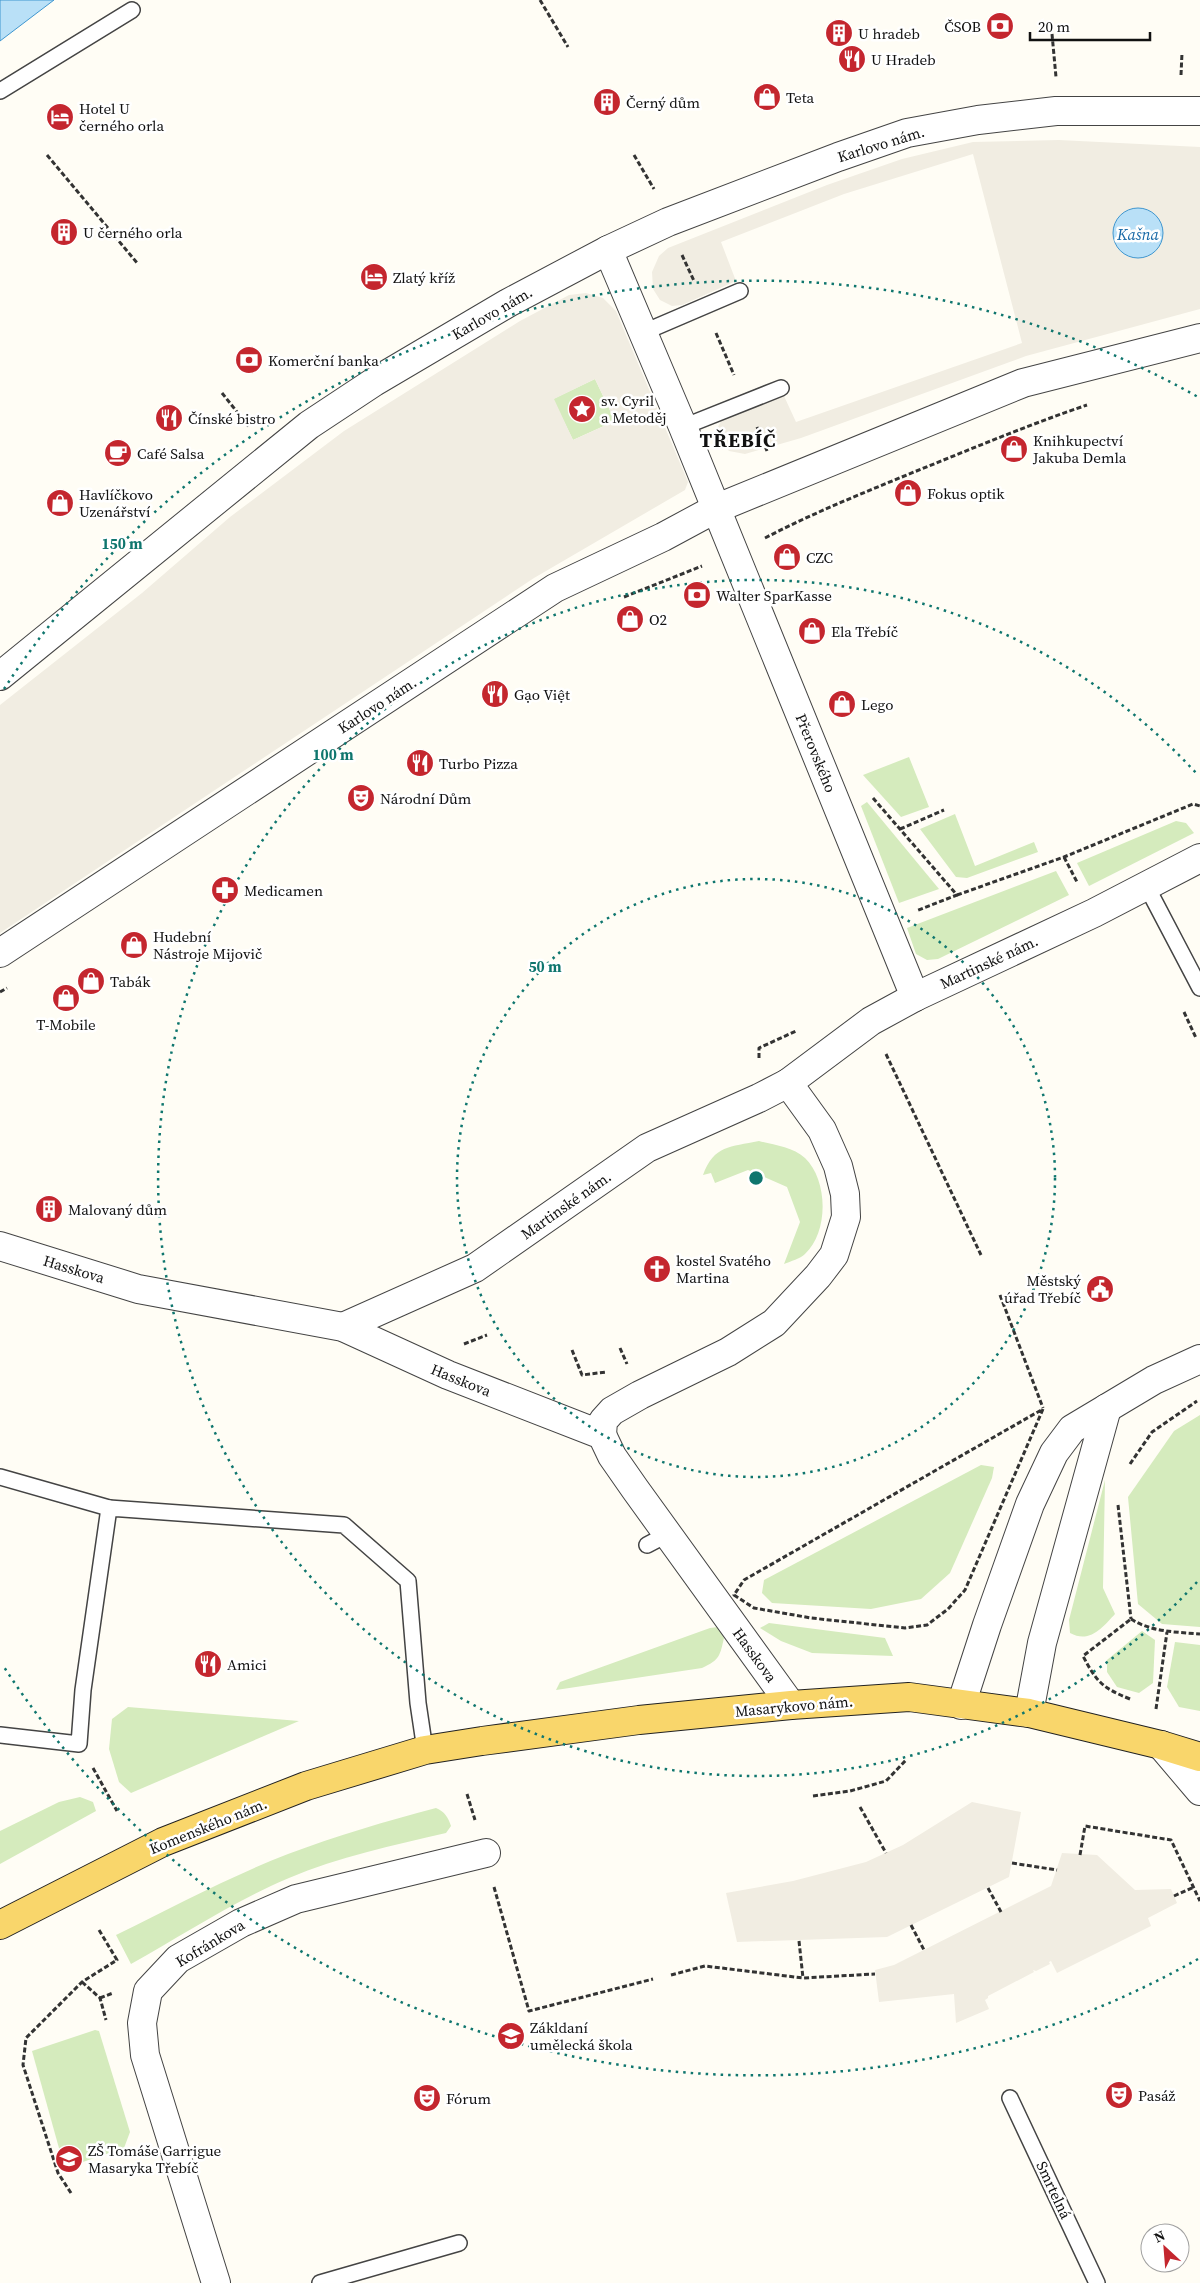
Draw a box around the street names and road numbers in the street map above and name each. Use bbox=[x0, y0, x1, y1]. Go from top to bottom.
street label: Karlovo nám. bbox=[835, 121, 927, 167]
street label: Karlovo nám. bbox=[448, 281, 536, 345]
street label: Karlovo nám. bbox=[334, 672, 420, 738]
street label: Přerovského bbox=[791, 710, 841, 796]
street label: Martinské nám. bbox=[937, 930, 1041, 994]
street label: Martinské nám. bbox=[517, 1166, 615, 1244]
street label: Hasskova bbox=[41, 1250, 108, 1288]
street label: Hasskova bbox=[428, 1358, 495, 1402]
street label: Hasskova bbox=[728, 1623, 782, 1687]
street label: Masarykovo nám. bbox=[734, 1690, 854, 1722]
street label: Komenského nám. bbox=[146, 1793, 270, 1859]
street label: Kofránkova bbox=[172, 1914, 249, 1972]
street label: Smrtelná bbox=[1032, 2158, 1077, 2223]

